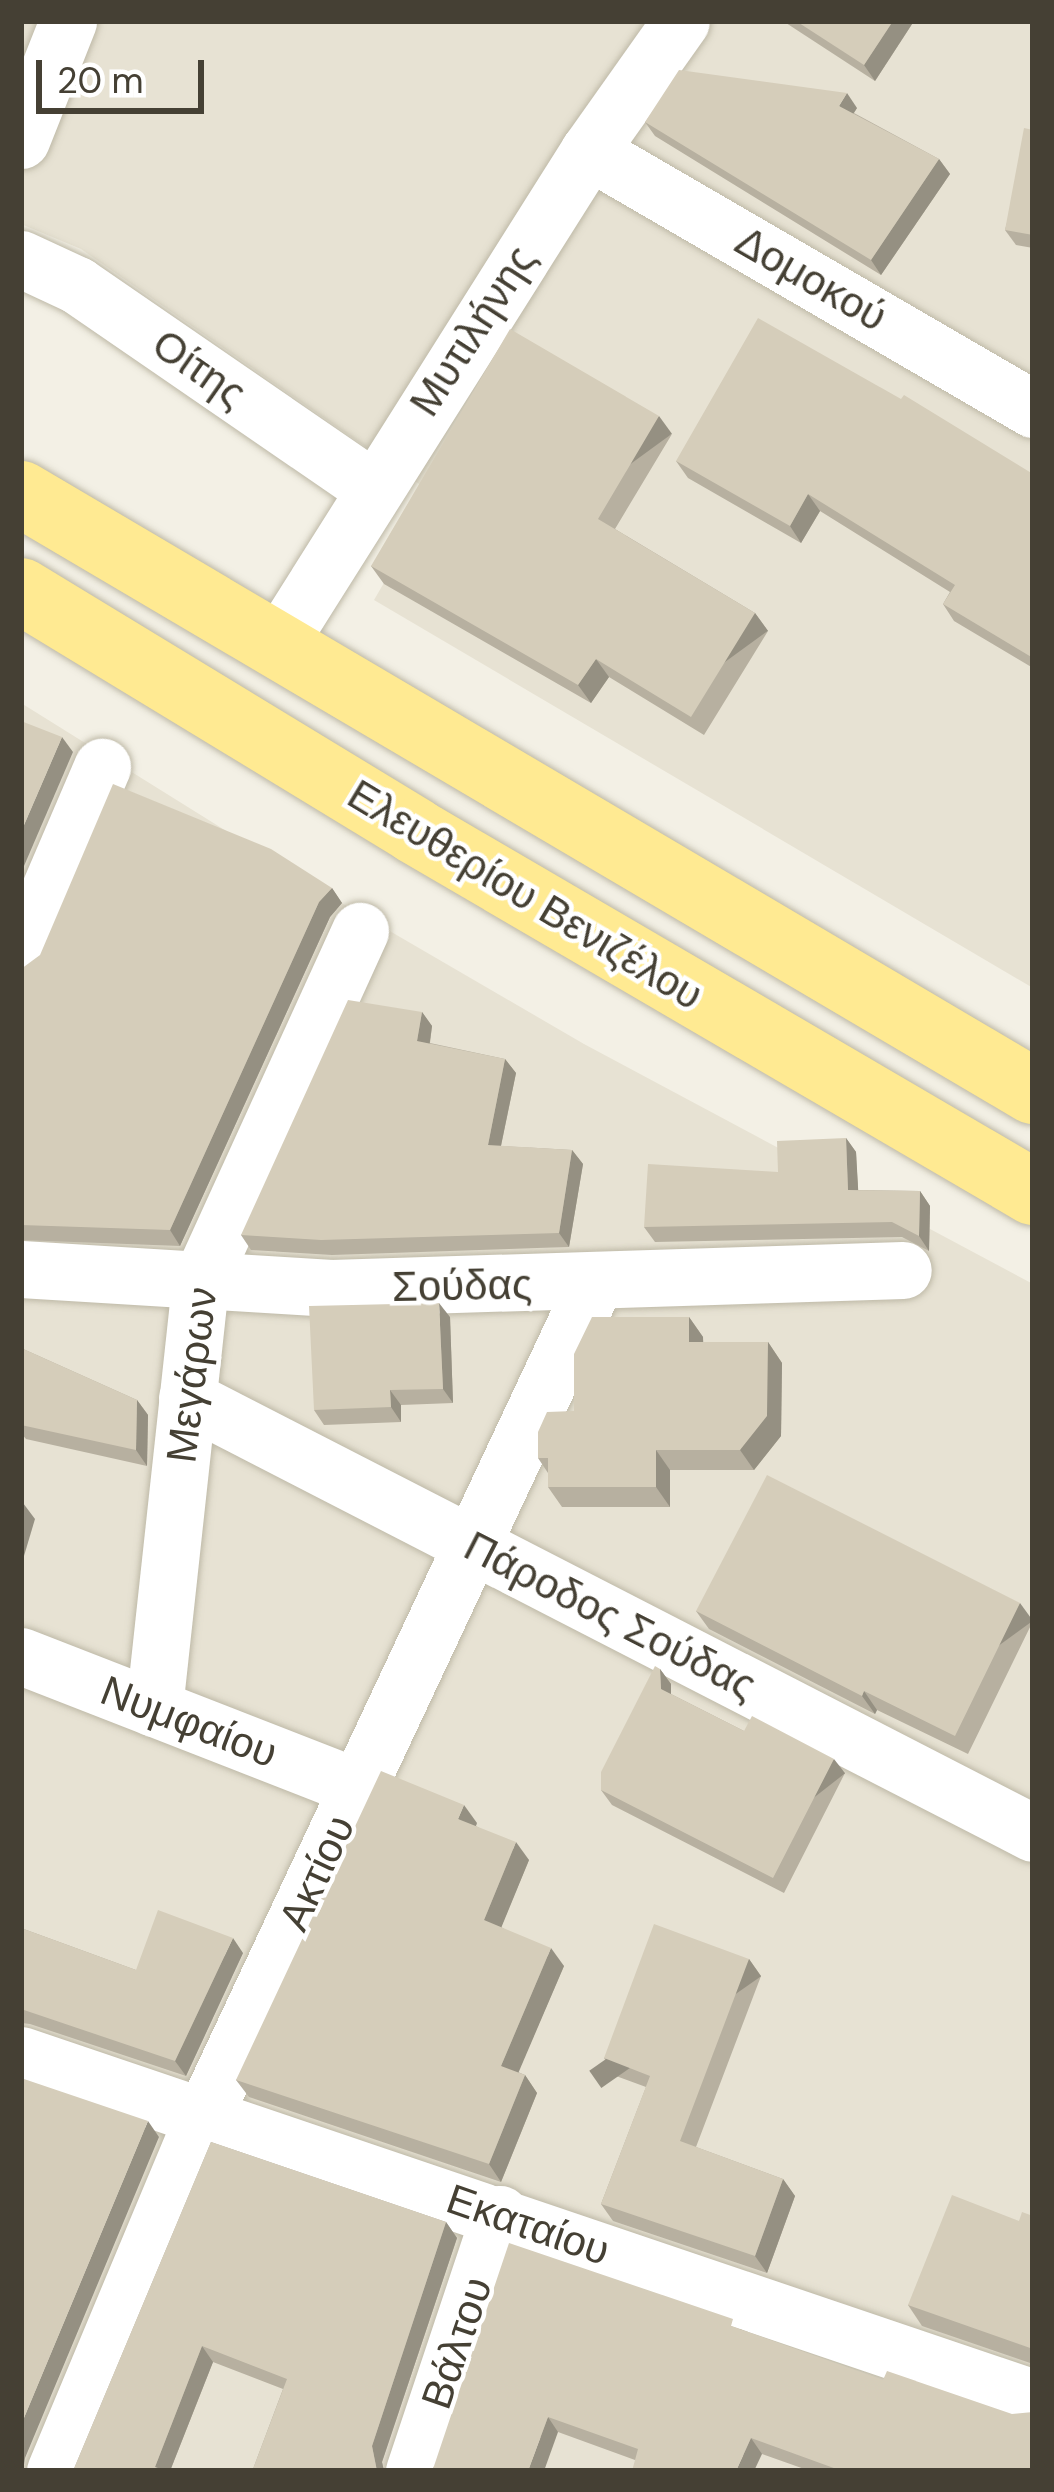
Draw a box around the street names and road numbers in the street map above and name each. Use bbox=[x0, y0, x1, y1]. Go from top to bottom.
street label: Δομοκού bbox=[727, 216, 895, 342]
street label: Μυτιλήνης bbox=[399, 236, 547, 426]
street label: Οίτης bbox=[143, 319, 255, 419]
street label: Ελευθερίου Βενιζέλου bbox=[339, 769, 711, 1021]
street label: Σούδας bbox=[391, 1260, 533, 1312]
street label: Μεγάρων bbox=[156, 1284, 228, 1466]
street label: Πάροδος Σούδας bbox=[456, 1521, 764, 1711]
street label: Νυμφαίου bbox=[94, 1665, 284, 1779]
street label: Ακτίου bbox=[269, 1807, 365, 1939]
street label: Εκαταίου bbox=[440, 2174, 616, 2276]
street label: Βάλτου bbox=[411, 2271, 503, 2415]

